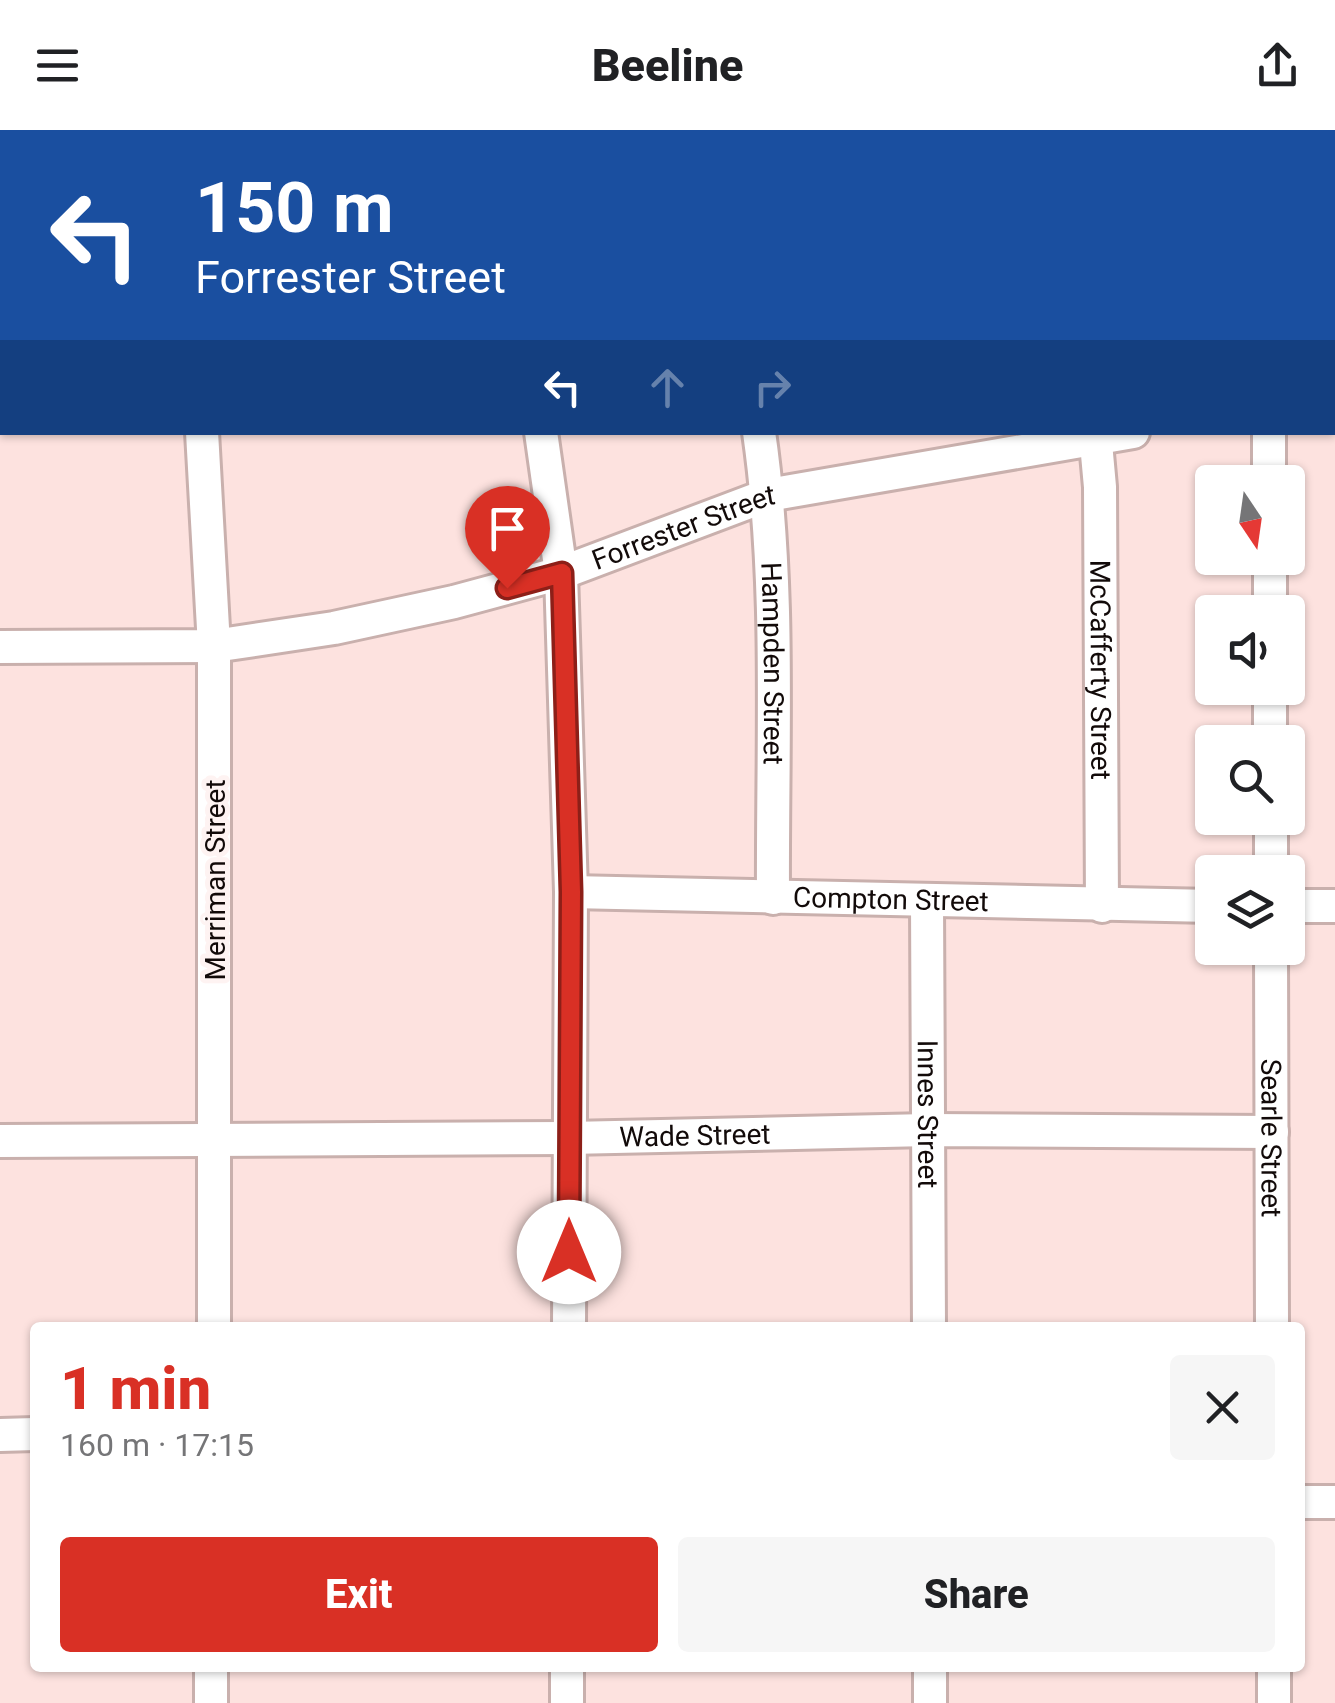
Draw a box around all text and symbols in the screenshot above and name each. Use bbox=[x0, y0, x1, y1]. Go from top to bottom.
icon: menu bbox=[30, 38, 85, 93]
icon: share bbox=[1250, 38, 1305, 93]
text: Beeline bbox=[592, 39, 743, 92]
text: 150 m bbox=[195, 167, 394, 249]
icon: left bbox=[30, 170, 160, 300]
text: Forrester Street bbox=[195, 251, 506, 304]
icon: left bbox=[535, 360, 590, 415]
icon: ahead bbox=[640, 360, 695, 415]
icon: right bbox=[745, 360, 800, 415]
north arrow bbox=[1195, 465, 1305, 575]
map controls bbox=[1195, 465, 1305, 965]
street label: Forrester Street bbox=[587, 478, 777, 577]
pin bbox=[465, 486, 550, 589]
icon: arrive bbox=[480, 501, 535, 556]
street label: McCafferty Street bbox=[1083, 560, 1117, 780]
street label: Hampden Street bbox=[754, 561, 790, 765]
button: sound bbox=[1195, 595, 1305, 705]
button: search bbox=[1195, 725, 1305, 835]
street label: Merriman Street bbox=[199, 779, 232, 981]
button: layers bbox=[1195, 855, 1305, 965]
street label: Compton Street bbox=[793, 881, 989, 918]
street label: Innes Street bbox=[911, 1040, 944, 1188]
street label: Searle Street bbox=[1254, 1059, 1288, 1217]
street label: Wade Street bbox=[619, 1118, 771, 1154]
position arrow bbox=[517, 1200, 621, 1304]
text: 1 min bbox=[60, 1353, 211, 1424]
button: close bbox=[1170, 1355, 1275, 1460]
text: 160 m · 17:15 bbox=[60, 1426, 254, 1464]
button: Exit bbox=[60, 1537, 658, 1652]
button: Share bbox=[678, 1537, 1275, 1652]

